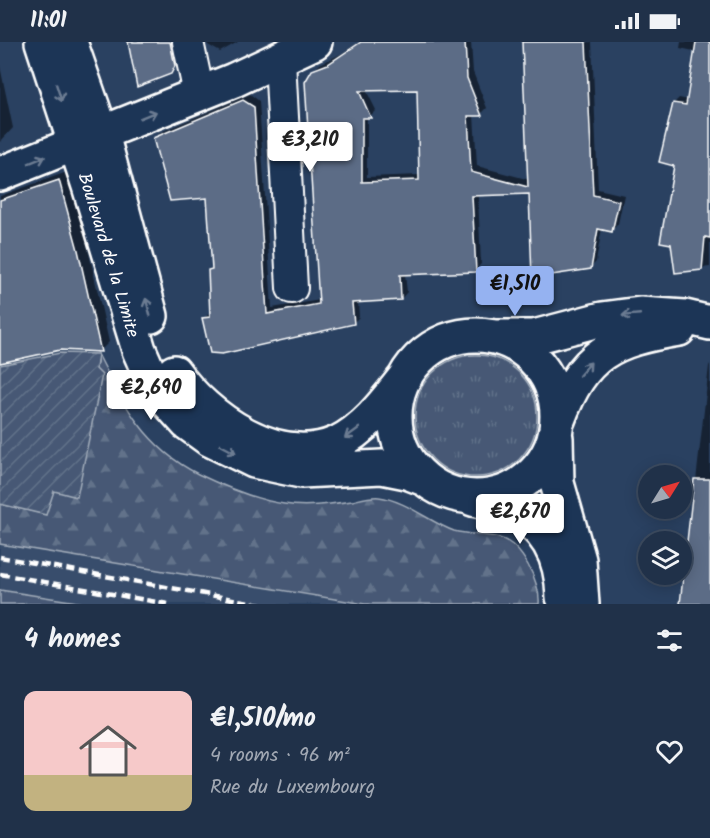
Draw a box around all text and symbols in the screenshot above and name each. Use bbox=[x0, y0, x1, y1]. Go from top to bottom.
text: 11:01 bbox=[30, 4, 67, 39]
one-way arrow bbox=[54, 83, 65, 102]
one-way arrow bbox=[138, 109, 157, 120]
pin: €3,210 bbox=[261, 122, 359, 173]
text: €3,210 bbox=[282, 125, 338, 157]
one-way arrow bbox=[28, 154, 46, 165]
street label: Boulevard de la Limite bbox=[69, 169, 146, 342]
pin: €1,510 bbox=[466, 266, 564, 317]
text: €1,510 bbox=[490, 269, 540, 301]
one-way arrow bbox=[142, 298, 154, 317]
one-way arrow bbox=[622, 310, 642, 321]
one-way arrow bbox=[579, 361, 592, 377]
pin: €2,690 bbox=[102, 370, 200, 421]
text: €2,690 bbox=[121, 373, 181, 405]
one-way arrow bbox=[344, 427, 360, 439]
one-way arrow bbox=[219, 444, 237, 456]
north arrow bbox=[638, 465, 692, 519]
map controls bbox=[638, 465, 692, 585]
pin: €2,670 bbox=[471, 494, 569, 545]
text: €2,670 bbox=[490, 497, 550, 529]
button: layers bbox=[638, 531, 692, 585]
text: 4 homes bbox=[24, 619, 121, 661]
icon: filters bbox=[653, 624, 686, 657]
text: €1,510/mo bbox=[210, 698, 316, 740]
icon: home bbox=[72, 715, 144, 787]
icon: heart bbox=[653, 735, 686, 768]
text: 4 rooms · 96 m² bbox=[210, 740, 350, 772]
text: Rue du Luxembourg bbox=[210, 772, 375, 804]

